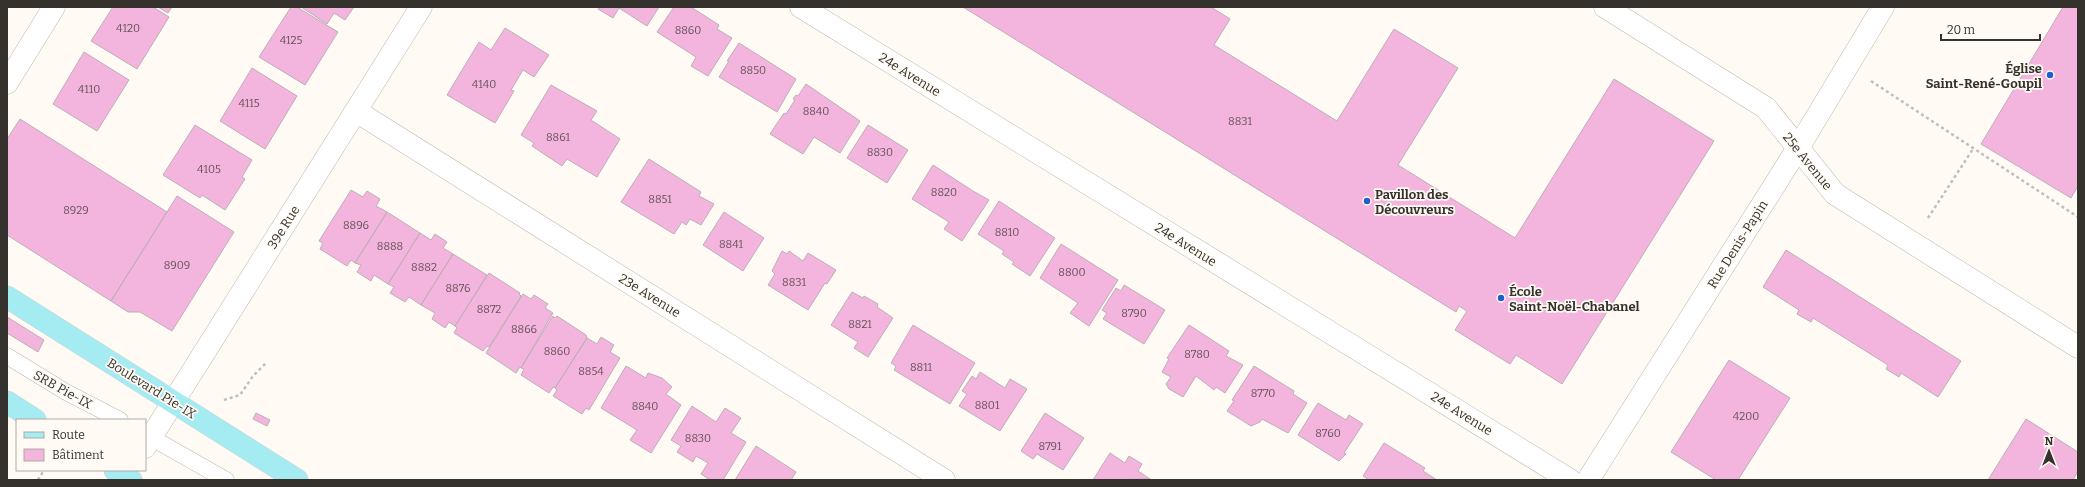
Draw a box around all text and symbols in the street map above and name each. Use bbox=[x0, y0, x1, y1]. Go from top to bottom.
scale bar bbox=[1941, 16, 2040, 42]
house number: 4120 bbox=[116, 22, 140, 35]
text: 20 m bbox=[1947, 23, 1976, 37]
house number: 8860 bbox=[675, 24, 701, 37]
house number: 4125 bbox=[280, 34, 302, 47]
street label: 24e Avenue bbox=[876, 49, 943, 99]
place label: Église Saint-René-Goupil bbox=[1926, 60, 2042, 91]
house number: 8850 bbox=[740, 64, 766, 77]
marker: Église Saint-René-Goupil bbox=[2045, 70, 2055, 80]
house number: 4140 bbox=[472, 78, 496, 91]
house number: 4110 bbox=[78, 83, 100, 96]
house number: 4115 bbox=[238, 97, 260, 110]
house number: 8840 bbox=[803, 105, 829, 118]
house number: 8831 bbox=[1228, 115, 1252, 128]
street label: 25e Avenue bbox=[1780, 130, 1835, 193]
house number: 8861 bbox=[546, 131, 571, 144]
house number: 8830 bbox=[867, 146, 893, 159]
house number: 4105 bbox=[197, 163, 221, 176]
house number: 8820 bbox=[931, 186, 957, 199]
place label: Pavillon des Découvreurs bbox=[1375, 187, 1454, 217]
house number: 8851 bbox=[648, 193, 672, 206]
marker: Pavillon des Découvreurs bbox=[1362, 196, 1372, 206]
street label: Rue Denis-Papin bbox=[1704, 197, 1771, 291]
street label: 39e Rue bbox=[264, 203, 303, 252]
house number: 8929 bbox=[63, 204, 89, 217]
house number: 8896 bbox=[343, 219, 369, 232]
street label: 24e Avenue bbox=[1152, 219, 1219, 269]
house number: 8810 bbox=[995, 226, 1019, 239]
house number: 8841 bbox=[719, 238, 744, 251]
house number: 8888 bbox=[377, 240, 403, 253]
house number: 8909 bbox=[164, 259, 190, 272]
house number: 8882 bbox=[411, 261, 437, 274]
house number: 8800 bbox=[1058, 266, 1086, 279]
street label: 23e Avenue bbox=[616, 271, 683, 320]
house number: 8831 bbox=[782, 276, 806, 289]
house number: 8876 bbox=[445, 282, 471, 295]
place label: École Saint-Noël-Chabanel bbox=[1509, 283, 1640, 314]
marker: École Saint-Noël-Chabanel bbox=[1496, 293, 1506, 303]
house number: 8872 bbox=[477, 303, 501, 316]
house number: 8790 bbox=[1121, 307, 1147, 320]
house number: 8821 bbox=[848, 318, 872, 331]
house number: 8866 bbox=[511, 323, 537, 336]
house number: 8860 bbox=[544, 345, 570, 358]
house number: 8780 bbox=[1184, 348, 1210, 361]
street label: Boulevard Pie-IX bbox=[105, 355, 199, 422]
house number: 8811 bbox=[910, 361, 933, 374]
house number: 8854 bbox=[578, 365, 604, 378]
street label: SRB Pie-IX bbox=[31, 367, 95, 412]
house number: 8770 bbox=[1251, 387, 1275, 400]
street label: 24e Avenue bbox=[1428, 388, 1495, 438]
house number: 8801 bbox=[975, 399, 1000, 412]
house number: 8840 bbox=[632, 400, 658, 413]
house number: 4200 bbox=[1733, 410, 1759, 423]
legend bbox=[16, 419, 146, 471]
house number: 8760 bbox=[1315, 427, 1341, 440]
text: Route bbox=[52, 428, 85, 442]
north arrow bbox=[2029, 431, 2069, 471]
house number: 8830 bbox=[685, 432, 711, 445]
text: N bbox=[2045, 435, 2054, 448]
house number: 8791 bbox=[1039, 440, 1062, 453]
text: Bâtiment bbox=[52, 448, 105, 462]

